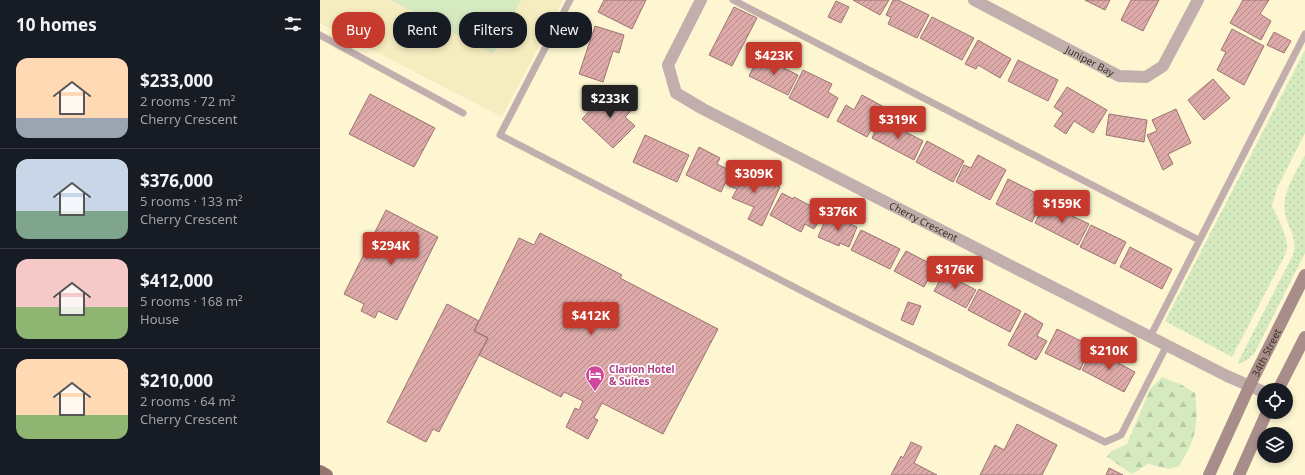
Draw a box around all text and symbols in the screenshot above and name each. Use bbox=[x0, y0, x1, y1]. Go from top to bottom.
chip: Buy bbox=[332, 12, 385, 48]
chip: Rent bbox=[393, 12, 451, 48]
chip: Filters bbox=[459, 12, 527, 48]
chip: New bbox=[535, 12, 592, 48]
text: 10 homes bbox=[16, 13, 97, 36]
icon: filters bbox=[282, 13, 304, 35]
pin: $423K bbox=[746, 42, 802, 76]
street label: Juniper Bay bbox=[1062, 42, 1118, 80]
text: $423K bbox=[755, 46, 793, 64]
text: $233,000 bbox=[140, 69, 213, 92]
icon: home bbox=[48, 74, 96, 122]
pin: $233K bbox=[582, 85, 638, 119]
text: $233K bbox=[591, 89, 629, 107]
text: 2 rooms · 72 m² bbox=[140, 92, 235, 110]
pin: $319K bbox=[870, 106, 926, 140]
text: Cherry Crescent bbox=[140, 110, 238, 128]
text: $319K bbox=[879, 110, 917, 128]
pin: $309K bbox=[726, 160, 782, 194]
text: $309K bbox=[735, 164, 773, 182]
text: $376,000 bbox=[140, 169, 213, 192]
icon: home bbox=[48, 175, 96, 223]
pin: $159K bbox=[1034, 190, 1090, 224]
text: 5 rooms · 133 m² bbox=[140, 192, 243, 210]
text: $159K bbox=[1043, 194, 1081, 212]
pin: $376K bbox=[810, 198, 866, 232]
street label: Cherry Crescent bbox=[887, 198, 961, 245]
text: $376K bbox=[819, 202, 857, 220]
text: Cherry Crescent bbox=[140, 210, 238, 228]
pin: $294K bbox=[363, 232, 419, 266]
text: $294K bbox=[372, 236, 410, 254]
pin: $176K bbox=[927, 256, 983, 290]
text: $176K bbox=[936, 260, 974, 278]
text: $412,000 bbox=[140, 269, 213, 292]
icon: home bbox=[48, 275, 96, 323]
text: 5 rooms · 168 m² bbox=[140, 292, 243, 310]
pin: $412K bbox=[563, 302, 619, 336]
text: $412K bbox=[572, 306, 610, 324]
text: House bbox=[140, 310, 179, 328]
street label: 34th Street bbox=[1248, 326, 1284, 379]
pin: $210K bbox=[1081, 337, 1137, 371]
text: $210K bbox=[1090, 341, 1128, 359]
place label: Clarion Hotel & Suites bbox=[609, 362, 674, 388]
hotel icon: Clarion Hotel & Suites bbox=[584, 364, 606, 392]
text: $210,000 bbox=[140, 369, 213, 392]
icon: home bbox=[48, 375, 96, 423]
map controls bbox=[1257, 383, 1293, 463]
button: locate bbox=[1257, 383, 1293, 419]
text: 2 rooms · 64 m² bbox=[140, 392, 235, 410]
text: Cherry Crescent bbox=[140, 410, 238, 428]
button: layers bbox=[1257, 427, 1293, 463]

